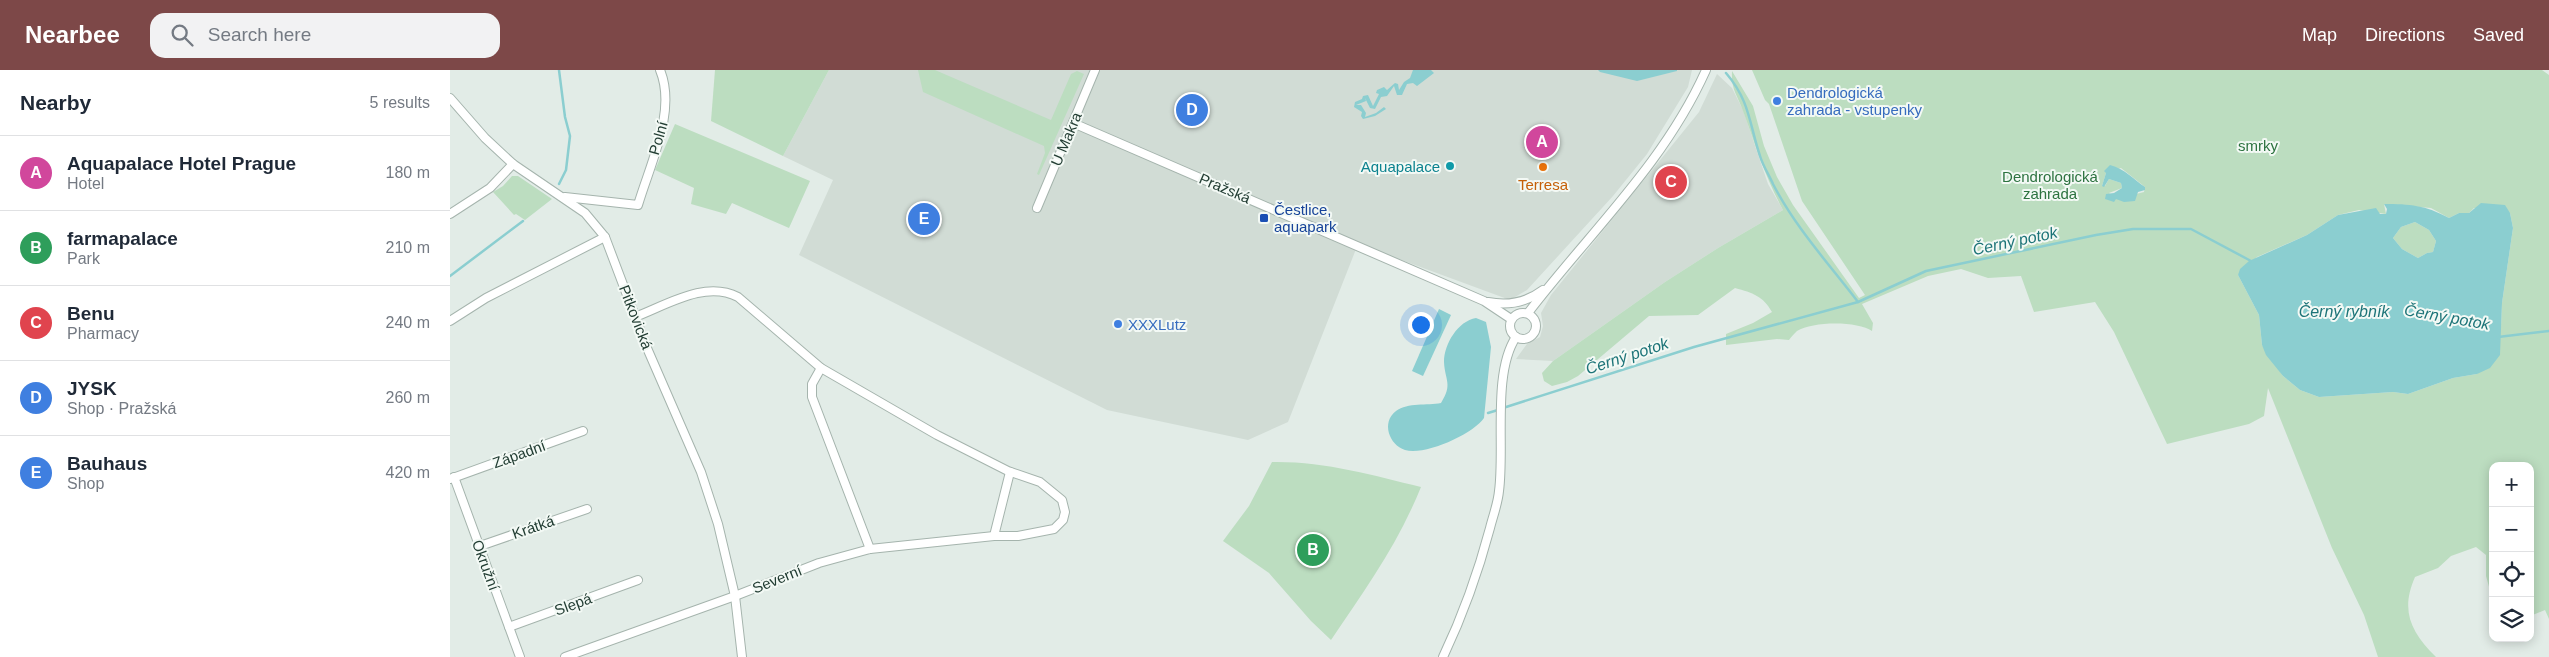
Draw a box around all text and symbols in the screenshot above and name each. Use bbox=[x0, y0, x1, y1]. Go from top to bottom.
search box bbox=[150, 13, 500, 58]
text: Nearbee bbox=[25, 21, 120, 48]
icon: search bbox=[168, 21, 196, 49]
text: Search here bbox=[208, 24, 311, 45]
text: Map bbox=[2302, 25, 2337, 45]
text: Directions bbox=[2365, 25, 2445, 45]
text: Saved bbox=[2473, 25, 2524, 45]
place label: Dendrologická zahrada - vstupenky bbox=[1787, 84, 1923, 118]
text: Nearby bbox=[20, 91, 91, 114]
pin: D bbox=[1176, 91, 1208, 129]
text: 5 results bbox=[370, 94, 430, 111]
marker: Dendrologická zahrada - vstupenky bbox=[1771, 95, 1783, 107]
street label: U Makra bbox=[1047, 109, 1085, 168]
street label: Polní bbox=[645, 118, 671, 157]
pin: A bbox=[1526, 123, 1558, 161]
park label: smrky bbox=[2238, 137, 2278, 154]
text: Aquapalace Hotel Prague bbox=[67, 153, 296, 174]
place label: Aquapalace bbox=[1361, 158, 1440, 175]
marker: Aquapalace bbox=[1444, 160, 1456, 172]
marker: Terresa bbox=[1537, 161, 1549, 173]
pin: C bbox=[1655, 163, 1687, 201]
text: A bbox=[30, 164, 42, 181]
text: 180 m bbox=[386, 164, 430, 181]
park label: Dendrologická zahrada bbox=[2002, 168, 2099, 202]
street label: Pražská bbox=[1197, 170, 1254, 207]
text: Hotel bbox=[67, 175, 104, 192]
place label: Terresa bbox=[1518, 176, 1569, 193]
pin: E bbox=[908, 200, 940, 238]
place label: Čestlice, aquapark bbox=[1274, 201, 1337, 235]
marker: Čestlice, aquapark bbox=[1258, 212, 1270, 224]
water label: Černý potok bbox=[1971, 223, 2060, 258]
text: farmapalace bbox=[67, 228, 178, 249]
text: B bbox=[30, 239, 42, 256]
text: 210 m bbox=[386, 239, 430, 256]
text: Park bbox=[67, 250, 100, 267]
street label: Pitkovická bbox=[616, 282, 656, 352]
water label: Černý potok bbox=[2403, 300, 2492, 333]
water label: Černý rybník bbox=[2299, 302, 2390, 320]
text: Benu bbox=[67, 303, 115, 324]
your location bbox=[1408, 312, 1434, 338]
text: C bbox=[30, 314, 42, 331]
text: 240 m bbox=[386, 314, 430, 331]
place label: XXXLutz bbox=[1128, 316, 1186, 333]
marker: XXXLutz bbox=[1112, 318, 1124, 330]
text: Pharmacy bbox=[67, 325, 139, 342]
water label: Černý potok bbox=[1583, 333, 1672, 377]
text: JYSK bbox=[67, 378, 117, 399]
text: D bbox=[30, 389, 42, 406]
text: 260 m bbox=[386, 389, 430, 406]
text: Shop · Pražská bbox=[67, 400, 176, 417]
street label: Západní bbox=[490, 436, 549, 471]
text: Bauhaus bbox=[67, 453, 147, 474]
map controls bbox=[2489, 462, 2534, 642]
button: + bbox=[2489, 462, 2534, 507]
text: E bbox=[31, 464, 41, 481]
text: 420 m bbox=[386, 464, 430, 481]
text: Shop bbox=[67, 475, 104, 492]
button: − bbox=[2489, 507, 2534, 552]
street label: Krátká bbox=[510, 512, 557, 542]
pin: B bbox=[1297, 531, 1329, 569]
street label: Okružní bbox=[469, 537, 503, 593]
button: locate bbox=[2489, 552, 2534, 597]
street label: Severní bbox=[750, 561, 805, 597]
street label: Slepá bbox=[552, 589, 595, 619]
button: layers bbox=[2489, 597, 2534, 642]

